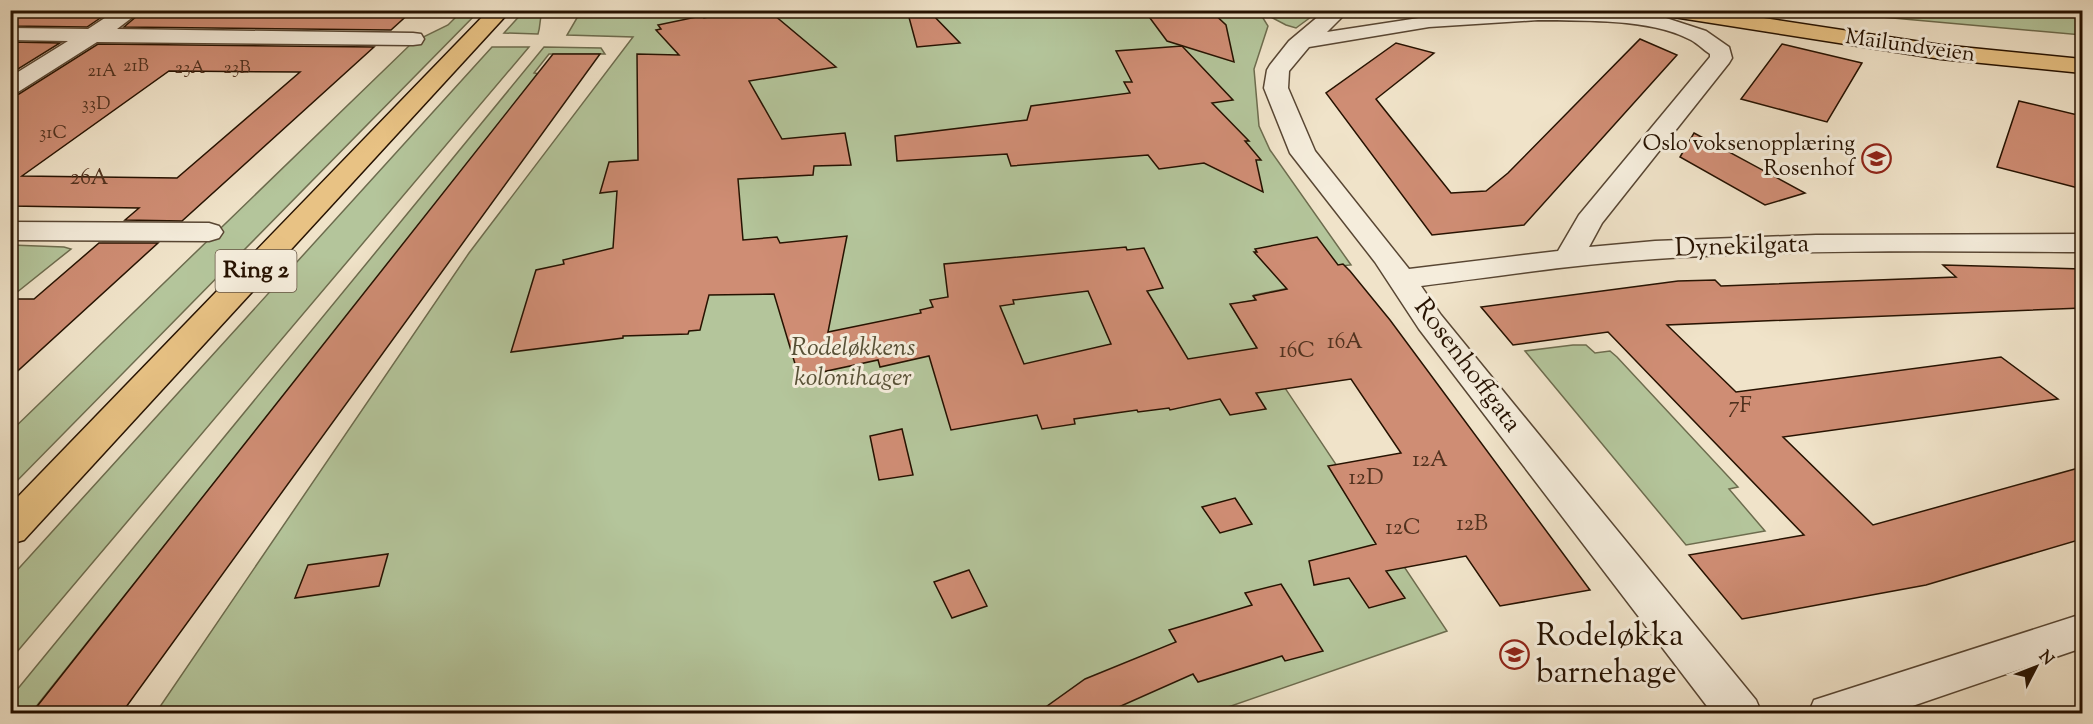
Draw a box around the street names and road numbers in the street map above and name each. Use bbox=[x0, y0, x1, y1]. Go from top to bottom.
street label: Mailundveien bbox=[1843, 22, 1977, 72]
street label: Dynekilgata bbox=[1674, 226, 1810, 268]
road number: Ring 2 bbox=[216, 250, 296, 292]
street label: Rosenhoffgata bbox=[1404, 291, 1530, 441]

